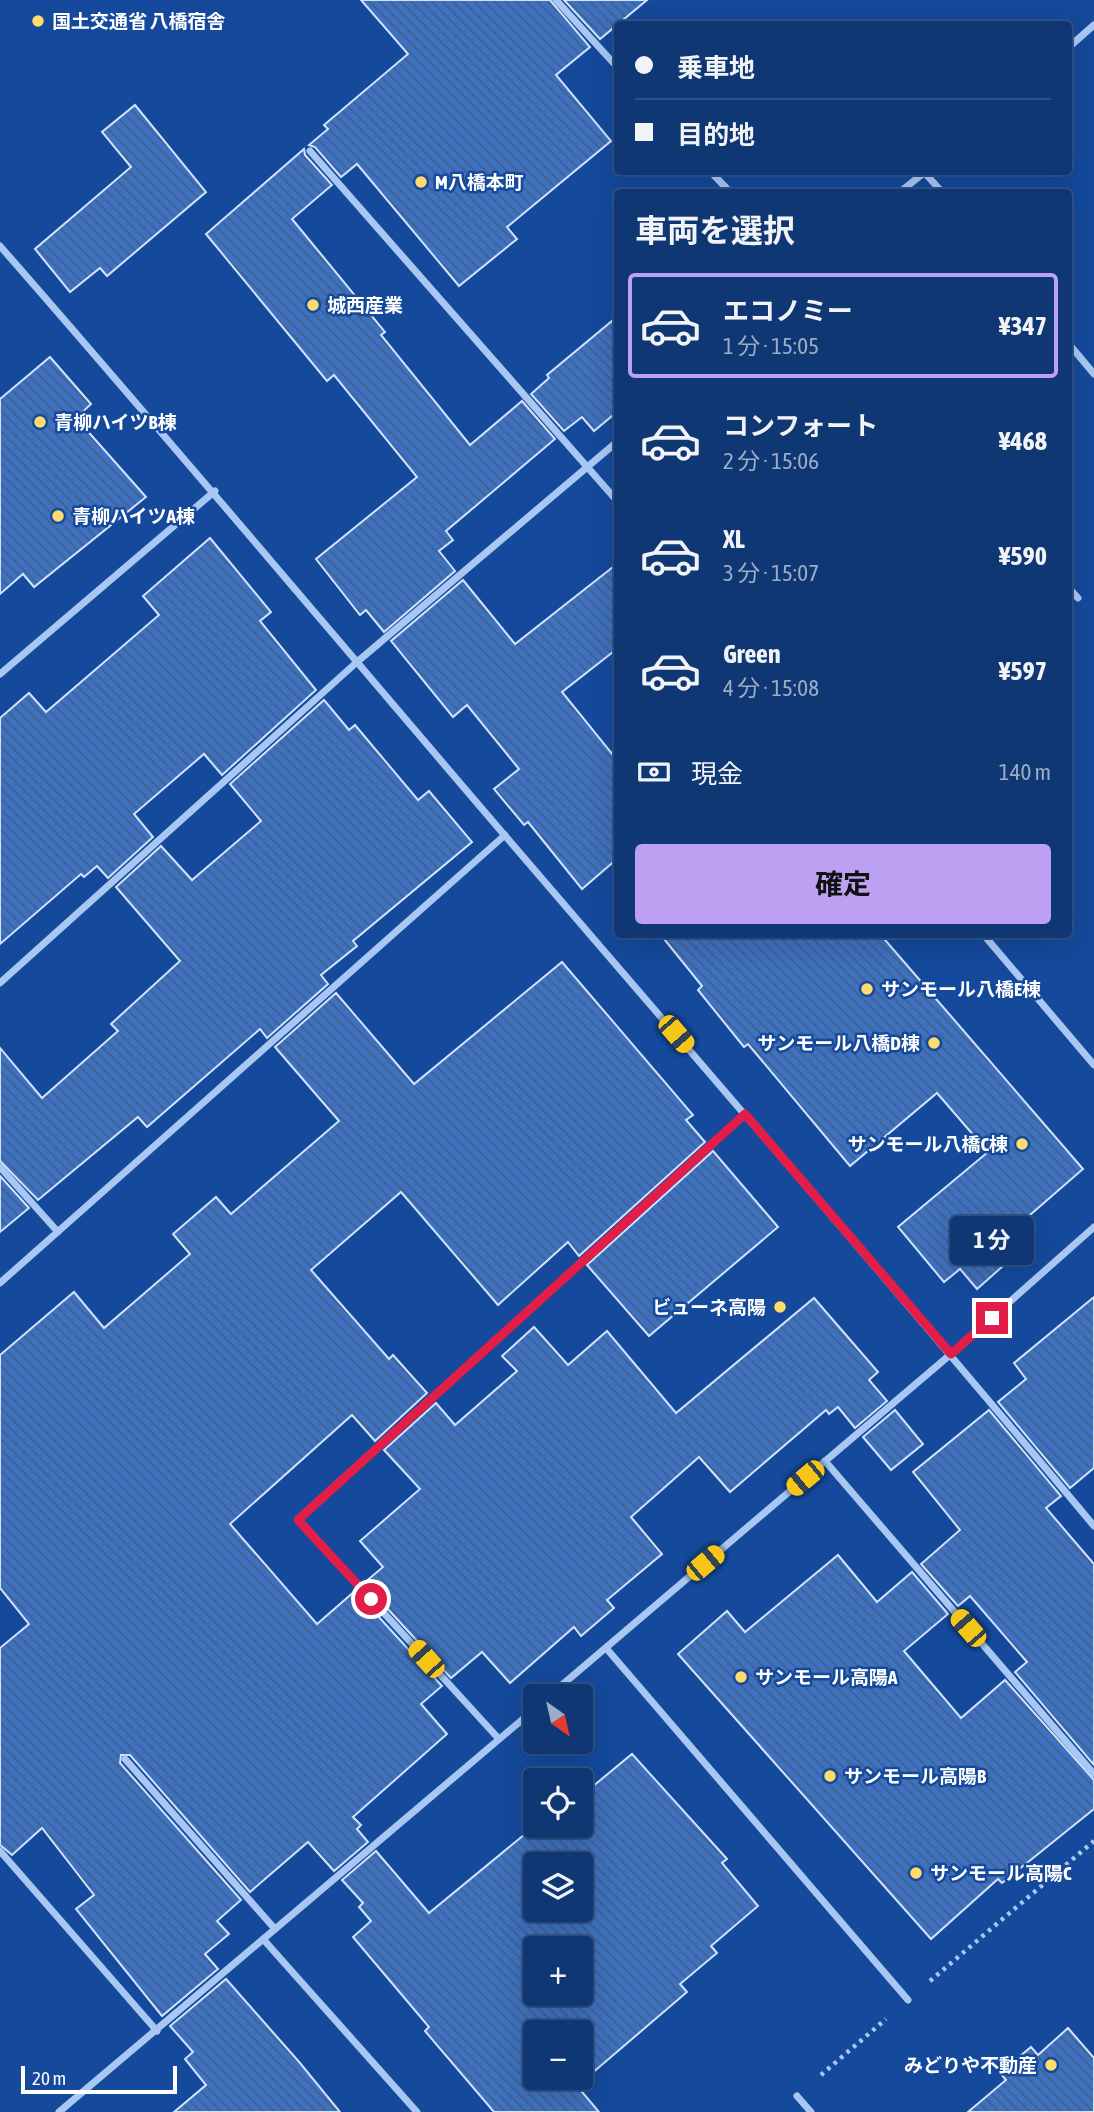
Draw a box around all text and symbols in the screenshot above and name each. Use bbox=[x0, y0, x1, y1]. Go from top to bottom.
place label: 国土交通省 八橋宿舎 bbox=[52, 10, 226, 32]
marker: 国土交通省 八橋宿舎 bbox=[30, 13, 46, 29]
text: 乗車地 bbox=[677, 53, 755, 83]
text: 目的地 bbox=[677, 120, 755, 150]
place label: M八橋本町 bbox=[435, 171, 524, 193]
marker: M八橋本町 bbox=[413, 174, 429, 190]
text: 車両を選択 bbox=[635, 212, 795, 249]
place label: 城西産業 bbox=[327, 294, 403, 316]
icon: car bbox=[639, 294, 702, 357]
text: エコノミー bbox=[723, 296, 853, 326]
marker: 城西産業 bbox=[305, 297, 321, 313]
text: ¥347 bbox=[999, 311, 1047, 341]
text: 1 分 · 15:05 bbox=[723, 333, 819, 359]
icon: car bbox=[639, 409, 702, 472]
place label: 青柳ハイツB棟 bbox=[54, 411, 177, 433]
text: コンフォート bbox=[723, 411, 878, 441]
marker: 青柳ハイツB棟 bbox=[32, 414, 48, 430]
text: ¥468 bbox=[999, 426, 1047, 456]
text: 2 分 · 15:06 bbox=[723, 448, 819, 474]
place label: 青柳ハイツA棟 bbox=[72, 505, 195, 527]
marker: 青柳ハイツA棟 bbox=[50, 508, 66, 524]
icon: car bbox=[639, 524, 702, 587]
text: XL bbox=[723, 524, 745, 554]
text: ¥590 bbox=[999, 541, 1047, 571]
text: 3 分 · 15:07 bbox=[723, 560, 819, 586]
icon: car bbox=[639, 639, 702, 702]
text: Green bbox=[723, 639, 781, 669]
text: ¥597 bbox=[999, 656, 1047, 686]
text: 4 分 · 15:08 bbox=[723, 675, 819, 701]
icon: cash bbox=[635, 753, 673, 791]
text: 現金 bbox=[691, 759, 743, 789]
text: 140 m bbox=[999, 759, 1051, 785]
button: 確定 bbox=[635, 844, 1051, 924]
place label: サンモール八橋E棟 bbox=[881, 978, 1041, 1000]
marker: サンモール八橋E棟 bbox=[859, 981, 875, 997]
car bbox=[655, 1011, 698, 1057]
place label: サンモール八橋D棟 bbox=[757, 1032, 920, 1054]
marker: サンモール八橋D棟 bbox=[926, 1035, 942, 1051]
place label: サンモール八橋C棟 bbox=[847, 1133, 1008, 1155]
marker: サンモール八橋C棟 bbox=[1014, 1136, 1030, 1152]
callout: 1 分 bbox=[950, 1216, 1034, 1266]
text: 1 分 bbox=[974, 1227, 1010, 1253]
place label: ビューネ高陽 bbox=[652, 1296, 766, 1318]
marker: ビューネ高陽 bbox=[772, 1299, 788, 1315]
route end bbox=[976, 1302, 1008, 1334]
car bbox=[783, 1456, 828, 1500]
car bbox=[683, 1541, 728, 1585]
route start bbox=[355, 1583, 387, 1615]
car bbox=[947, 1605, 990, 1651]
car bbox=[405, 1636, 448, 1682]
place label: サンモール高陽A bbox=[755, 1666, 898, 1688]
marker: サンモール高陽A bbox=[733, 1669, 749, 1685]
north arrow bbox=[523, 1684, 593, 1754]
map controls bbox=[523, 1684, 593, 2090]
place label: サンモール高陽B bbox=[844, 1765, 986, 1787]
button: locate bbox=[523, 1768, 593, 1838]
marker: サンモール高陽B bbox=[822, 1768, 838, 1784]
button: layers bbox=[523, 1852, 593, 1922]
place label: サンモール高陽C bbox=[930, 1862, 1072, 1884]
marker: サンモール高陽C bbox=[908, 1865, 924, 1881]
button: + bbox=[523, 1936, 593, 2006]
button: − bbox=[523, 2020, 593, 2090]
place label: みどりや不動産 bbox=[904, 2054, 1037, 2076]
marker: みどりや不動産 bbox=[1043, 2057, 1059, 2073]
scale bar bbox=[21, 2063, 177, 2095]
text: 20 m bbox=[32, 2067, 66, 2089]

